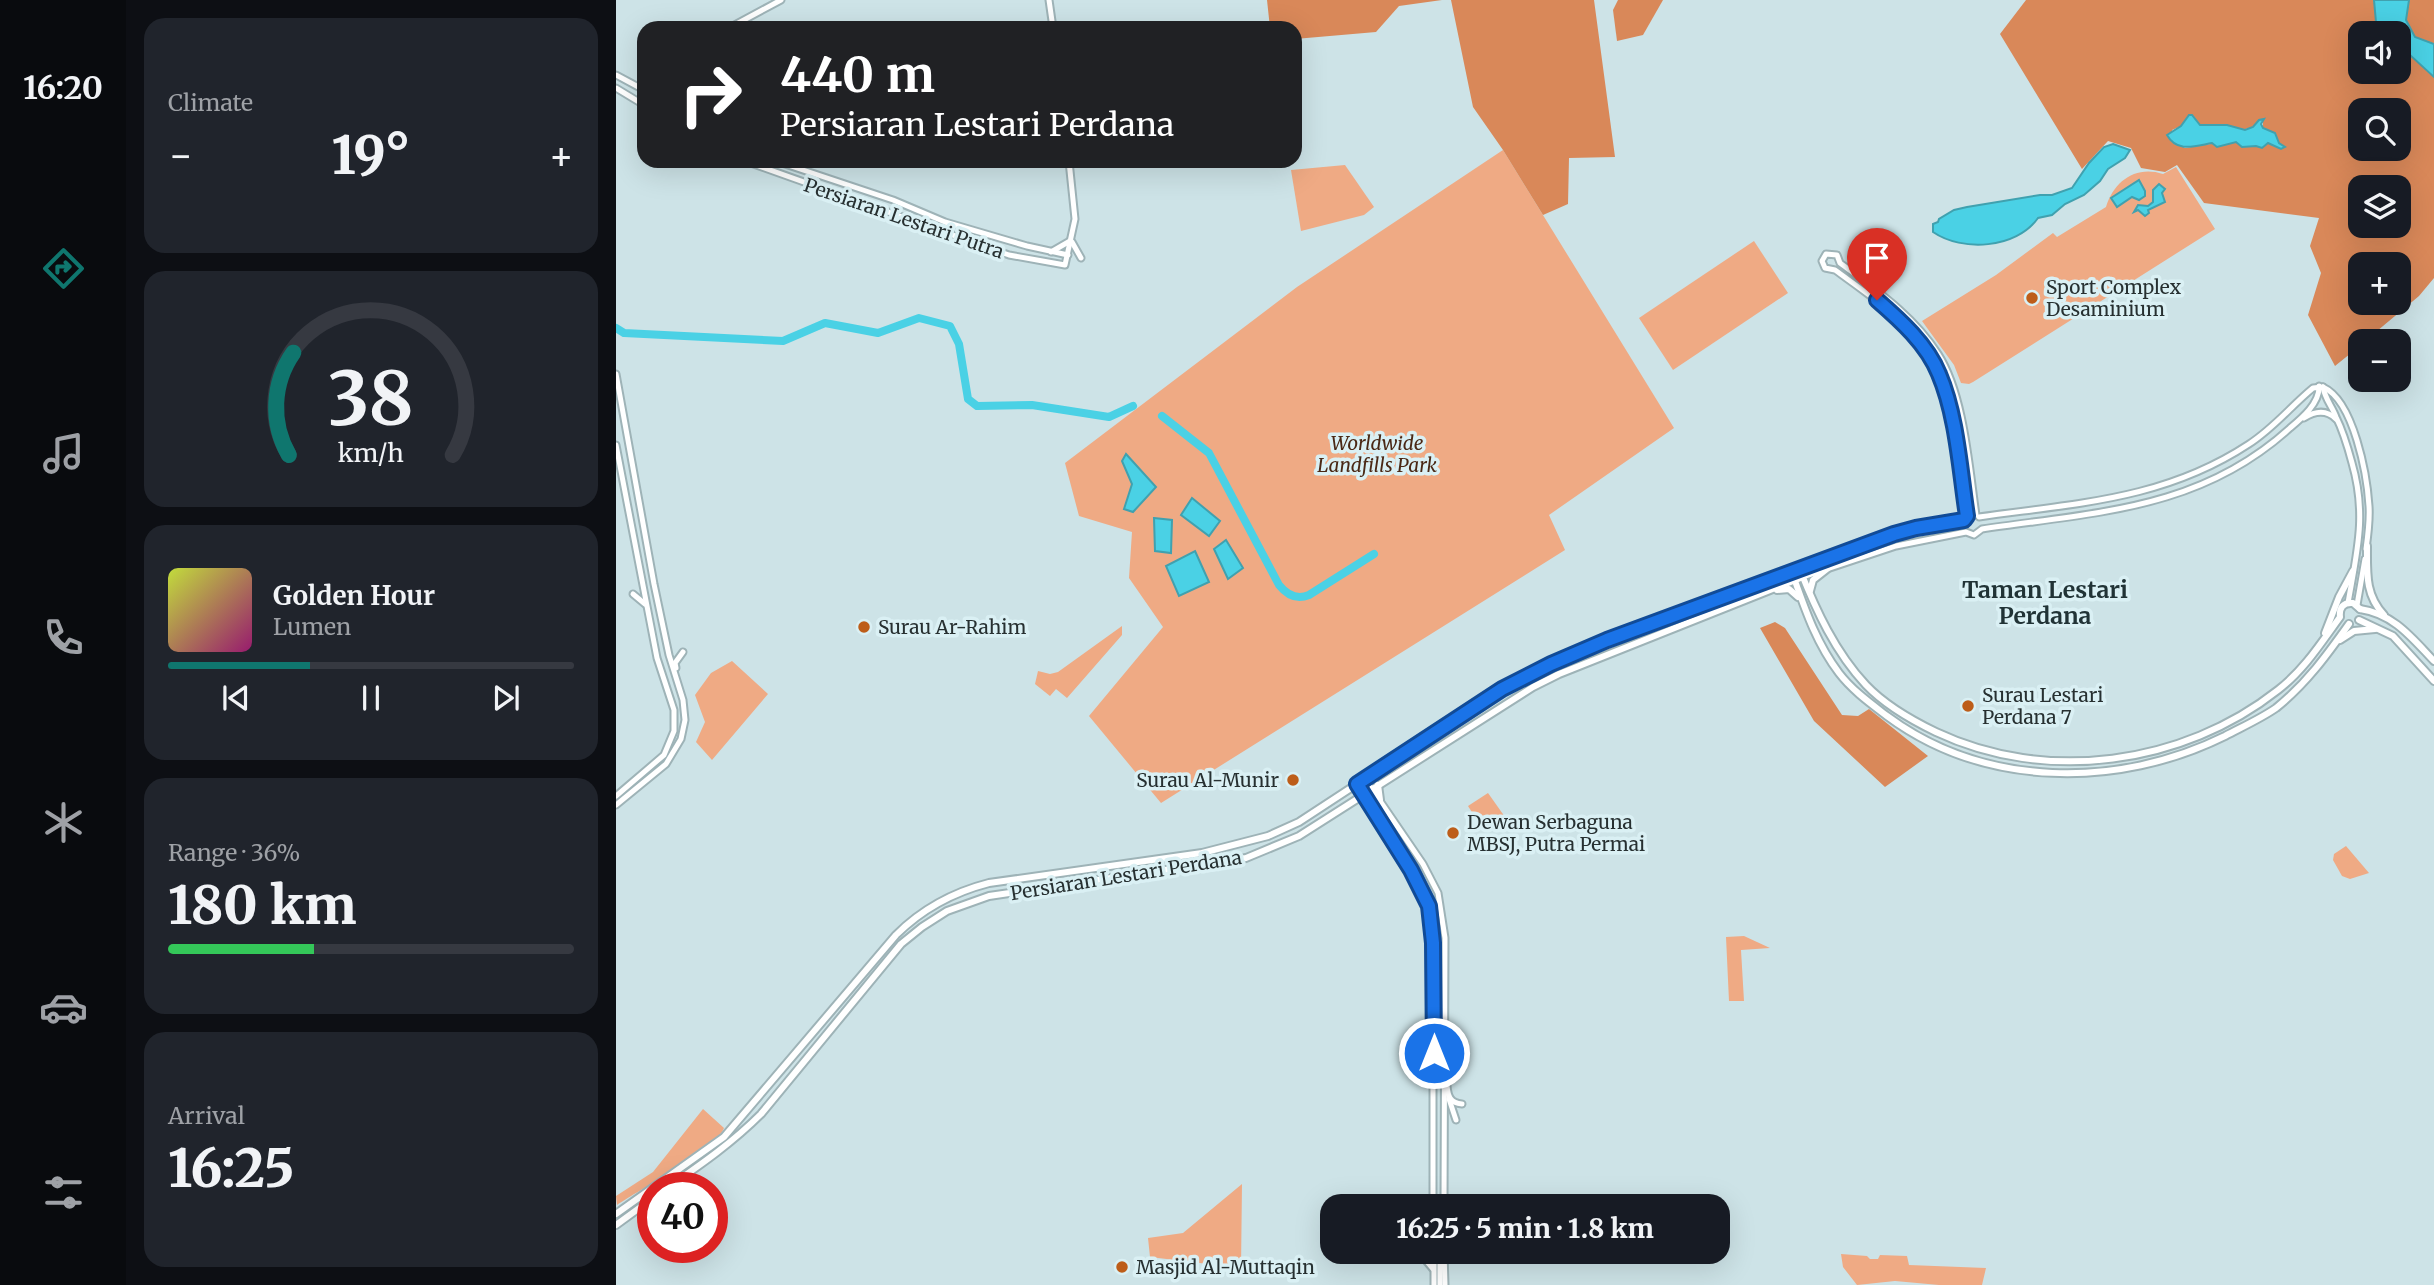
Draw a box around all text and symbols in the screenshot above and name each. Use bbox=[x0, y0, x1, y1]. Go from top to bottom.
map controls bbox=[2348, 21, 2411, 392]
button: sound bbox=[2348, 21, 2411, 84]
text: 440 m bbox=[780, 44, 935, 105]
icon: right bbox=[665, 49, 756, 140]
text: 16:20 bbox=[23, 68, 103, 108]
text: Climate bbox=[168, 88, 253, 117]
button: search bbox=[2348, 98, 2411, 161]
text: Persiaran Lestari Perdana bbox=[780, 105, 1174, 145]
text: 19° bbox=[332, 123, 410, 188]
text: − bbox=[168, 132, 193, 179]
text: + bbox=[549, 132, 574, 179]
street label: Persiaran Lestari Putra bbox=[801, 173, 1007, 263]
button: layers bbox=[2348, 175, 2411, 238]
pin bbox=[1847, 228, 1907, 300]
icon: arrive bbox=[1858, 239, 1896, 277]
icon: directions bbox=[39, 244, 88, 293]
button: + bbox=[2348, 252, 2411, 315]
place label: Sport Complex Desaminium bbox=[2046, 275, 2182, 321]
marker: Sport Complex Desaminium bbox=[2024, 290, 2040, 306]
button: − bbox=[2348, 329, 2411, 392]
text: 38 bbox=[328, 354, 414, 446]
icon: music bbox=[39, 429, 88, 478]
park label: Worldwide Landfills Park bbox=[1317, 431, 1437, 477]
text: km/h bbox=[338, 437, 404, 469]
district label: Taman Lestari Perdana bbox=[1962, 575, 2128, 630]
text: Golden Hour bbox=[273, 579, 435, 612]
text: Lumen bbox=[273, 612, 351, 641]
icon: phone bbox=[39, 613, 88, 662]
place label: Surau Ar-Rahim bbox=[878, 615, 1026, 639]
marker: Surau Ar-Rahim bbox=[856, 619, 872, 635]
icon: previous bbox=[217, 679, 255, 717]
icon: pause bbox=[352, 679, 390, 717]
icon: next bbox=[487, 679, 525, 717]
place label: Surau Lestari Perdana 7 bbox=[1982, 683, 2104, 729]
marker: Surau Lestari Perdana 7 bbox=[1960, 698, 1976, 714]
place label: Surau Al-Munir bbox=[1136, 768, 1279, 792]
marker: Surau Al-Munir bbox=[1285, 772, 1301, 788]
icon: climate bbox=[39, 798, 88, 847]
place label: Dewan Serbaguna MBSJ, Putra Permai bbox=[1467, 810, 1645, 856]
marker: Dewan Serbaguna MBSJ, Putra Permai bbox=[1445, 825, 1461, 841]
text: Range · 36% bbox=[168, 838, 300, 867]
street label: Persiaran Lestari Perdana bbox=[1009, 845, 1243, 905]
text: 180 km bbox=[168, 873, 356, 938]
icon: car bbox=[39, 983, 88, 1032]
position arrow bbox=[1397, 1016, 1471, 1090]
text: Arrival bbox=[168, 1101, 245, 1130]
text: 16:25 bbox=[168, 1136, 294, 1201]
icon: filters bbox=[39, 1168, 88, 1217]
speed limit sign: 40 bbox=[637, 1172, 728, 1263]
text: 16:25 · 5 min · 1.8 km bbox=[1396, 1212, 1654, 1245]
place label: Masjid Al-Muttaqin bbox=[1136, 1255, 1315, 1279]
marker: Masjid Al-Muttaqin bbox=[1114, 1259, 1130, 1275]

